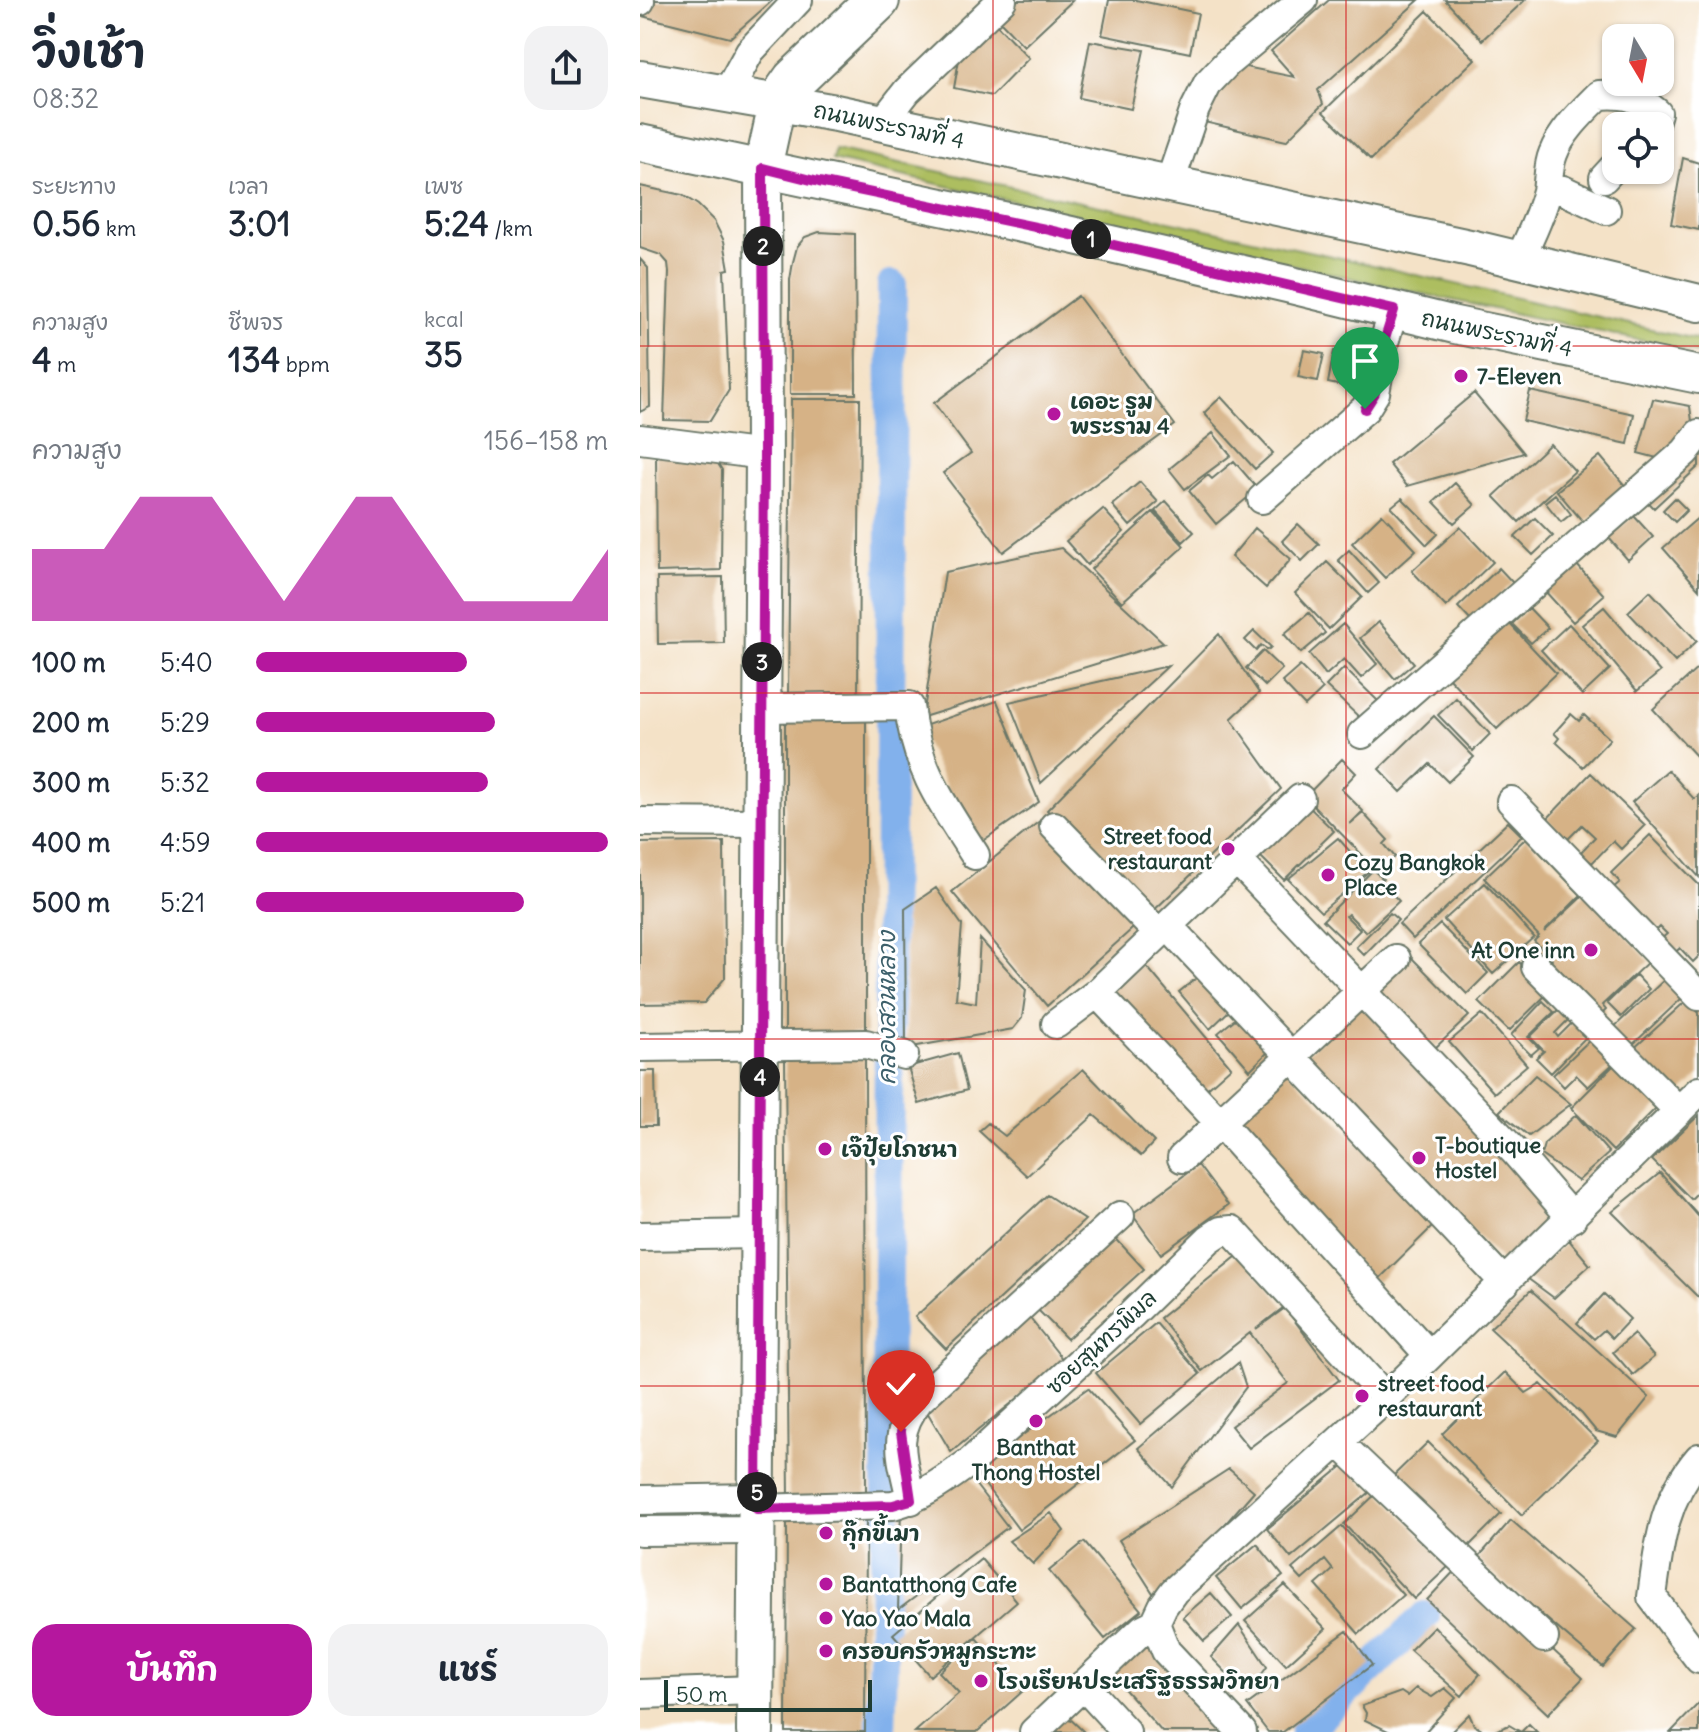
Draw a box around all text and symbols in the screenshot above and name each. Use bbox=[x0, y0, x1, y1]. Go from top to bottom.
text: วิ่งเช้า bbox=[32, 24, 145, 79]
north arrow bbox=[1602, 24, 1674, 96]
map controls bbox=[1602, 24, 1674, 184]
button: share bbox=[524, 26, 608, 110]
text: 08:32 bbox=[32, 82, 99, 115]
street label: ถนนพระรามที่ 4 bbox=[811, 90, 968, 155]
button: locate bbox=[1602, 112, 1674, 184]
text: ระยะทาง bbox=[32, 172, 116, 200]
text: เวลา bbox=[228, 172, 269, 200]
text: เพซ bbox=[424, 172, 463, 200]
text: 0.56 bbox=[32, 202, 101, 245]
text: 3:01 bbox=[228, 202, 291, 245]
text: 5:24 bbox=[424, 202, 489, 245]
text: km bbox=[101, 214, 136, 242]
text: /km bbox=[489, 214, 533, 242]
pin: 1 bbox=[1071, 219, 1111, 259]
text: 1 bbox=[1087, 225, 1095, 253]
pin: 2 bbox=[743, 226, 783, 266]
text: 2 bbox=[757, 232, 769, 260]
street label: ถนนพระรามที่ 4 bbox=[1419, 298, 1576, 363]
text: kcal bbox=[424, 305, 464, 333]
text: ความสูง bbox=[32, 308, 108, 336]
text: ชีพจร bbox=[228, 308, 283, 336]
pin bbox=[1331, 327, 1399, 409]
text: 35 bbox=[424, 333, 463, 376]
text: 4 bbox=[32, 338, 52, 381]
text: 134 bbox=[228, 338, 280, 381]
icon: arrive bbox=[1343, 339, 1387, 383]
text: m bbox=[52, 350, 76, 378]
text: bpm bbox=[280, 350, 330, 378]
place label: 7-Eleven bbox=[1477, 362, 1562, 390]
marker: 7-Eleven bbox=[1452, 367, 1470, 385]
place label: เดอะ รูม พระราม 4 bbox=[1070, 387, 1170, 440]
marker: เดอะ รูม พระราม 4 bbox=[1045, 405, 1063, 423]
text: 156–158 m bbox=[484, 424, 608, 457]
text: ความสูง bbox=[32, 433, 122, 466]
pin: 3 bbox=[742, 642, 782, 682]
text: 100 m bbox=[32, 646, 106, 679]
text: 5:40 bbox=[160, 646, 213, 679]
text: 3 bbox=[756, 648, 768, 676]
text: 200 m bbox=[32, 706, 109, 739]
text: 5:29 bbox=[160, 706, 210, 739]
text: 300 m bbox=[32, 766, 110, 799]
text: 5:32 bbox=[160, 766, 210, 799]
place label: Street food restaurant bbox=[1103, 822, 1213, 875]
text: 400 m bbox=[32, 826, 110, 859]
text: 4:59 bbox=[160, 826, 211, 859]
marker: Street food restaurant bbox=[1219, 840, 1237, 858]
place label: Cozy Bangkok Place bbox=[1344, 848, 1485, 901]
marker: Cozy Bangkok Place bbox=[1319, 866, 1337, 884]
text: 500 m bbox=[32, 886, 110, 919]
text: 5:21 bbox=[160, 886, 205, 919]
water label: คลองสวนหลวง bbox=[871, 929, 901, 1085]
place label: At One inn bbox=[1471, 936, 1575, 964]
marker: At One inn bbox=[1582, 941, 1600, 959]
pin: 4 bbox=[740, 1057, 780, 1097]
text: 4 bbox=[754, 1063, 766, 1091]
place label: T-boutique Hostel bbox=[1435, 1131, 1541, 1184]
place label: เจ๊ปุ้ยโภชนา bbox=[841, 1135, 957, 1166]
marker: เจ๊ปุ้ยโภชนา bbox=[816, 1140, 834, 1158]
marker: T-boutique Hostel bbox=[1410, 1149, 1428, 1167]
street label: ซอยสุนทรพิมล bbox=[1040, 1284, 1164, 1403]
pin bbox=[867, 1350, 935, 1432]
icon: check bbox=[879, 1362, 923, 1406]
place label: street food restaurant bbox=[1378, 1369, 1485, 1422]
marker: street food restaurant bbox=[1353, 1387, 1371, 1405]
marker: Banthat Thong Hostel bbox=[1027, 1412, 1045, 1430]
place label: Banthat Thong Hostel bbox=[972, 1433, 1100, 1486]
pin: 5 bbox=[737, 1472, 777, 1512]
text: 5 bbox=[751, 1478, 763, 1506]
place label: กุ๊กขี้เมา bbox=[842, 1513, 919, 1550]
marker: กุ๊กขี้เมา bbox=[817, 1524, 835, 1542]
place label: Bantatthong Cafe bbox=[842, 1570, 1017, 1598]
marker: Bantatthong Cafe bbox=[817, 1575, 835, 1593]
place label: Yao Yao Mala bbox=[841, 1604, 972, 1632]
marker: Yao Yao Mala bbox=[817, 1609, 835, 1627]
button: บันทึก bbox=[32, 1624, 312, 1716]
button: แชร์ bbox=[328, 1624, 608, 1716]
place label: ครอบครัวหมูกระทะ bbox=[842, 1637, 1037, 1667]
marker: ครอบครัวหมูกระทะ bbox=[817, 1642, 835, 1660]
place label: โรงเรียนประเสริฐธรรมวิทยา bbox=[996, 1667, 1279, 1696]
marker: โรงเรียนประเสริฐธรรมวิทยา bbox=[972, 1672, 990, 1690]
scale bar bbox=[664, 1676, 872, 1712]
text: 50 m bbox=[676, 1680, 728, 1708]

